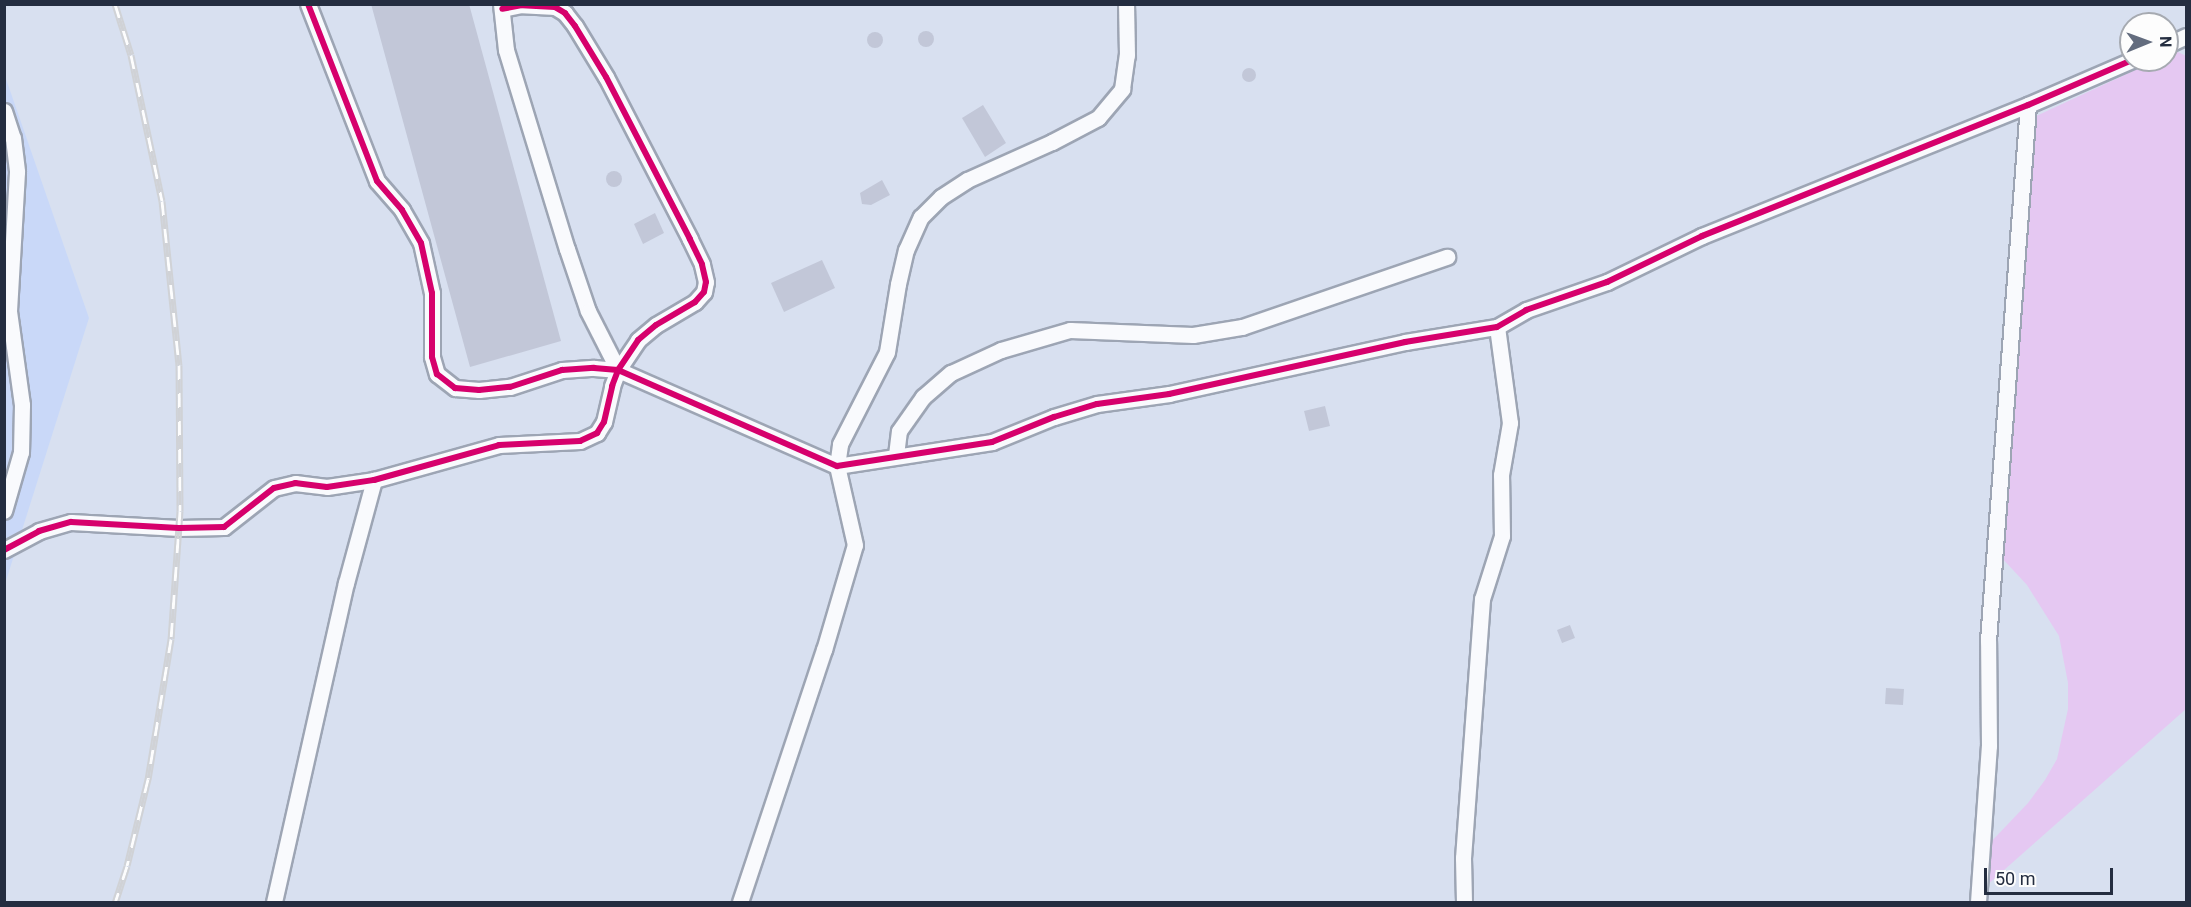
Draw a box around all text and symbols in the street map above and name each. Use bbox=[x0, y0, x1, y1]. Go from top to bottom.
north arrow bbox=[2119, 12, 2179, 72]
text: N bbox=[2156, 36, 2175, 48]
scale bar bbox=[1987, 856, 2116, 894]
text: 50 m bbox=[1995, 868, 2035, 889]

